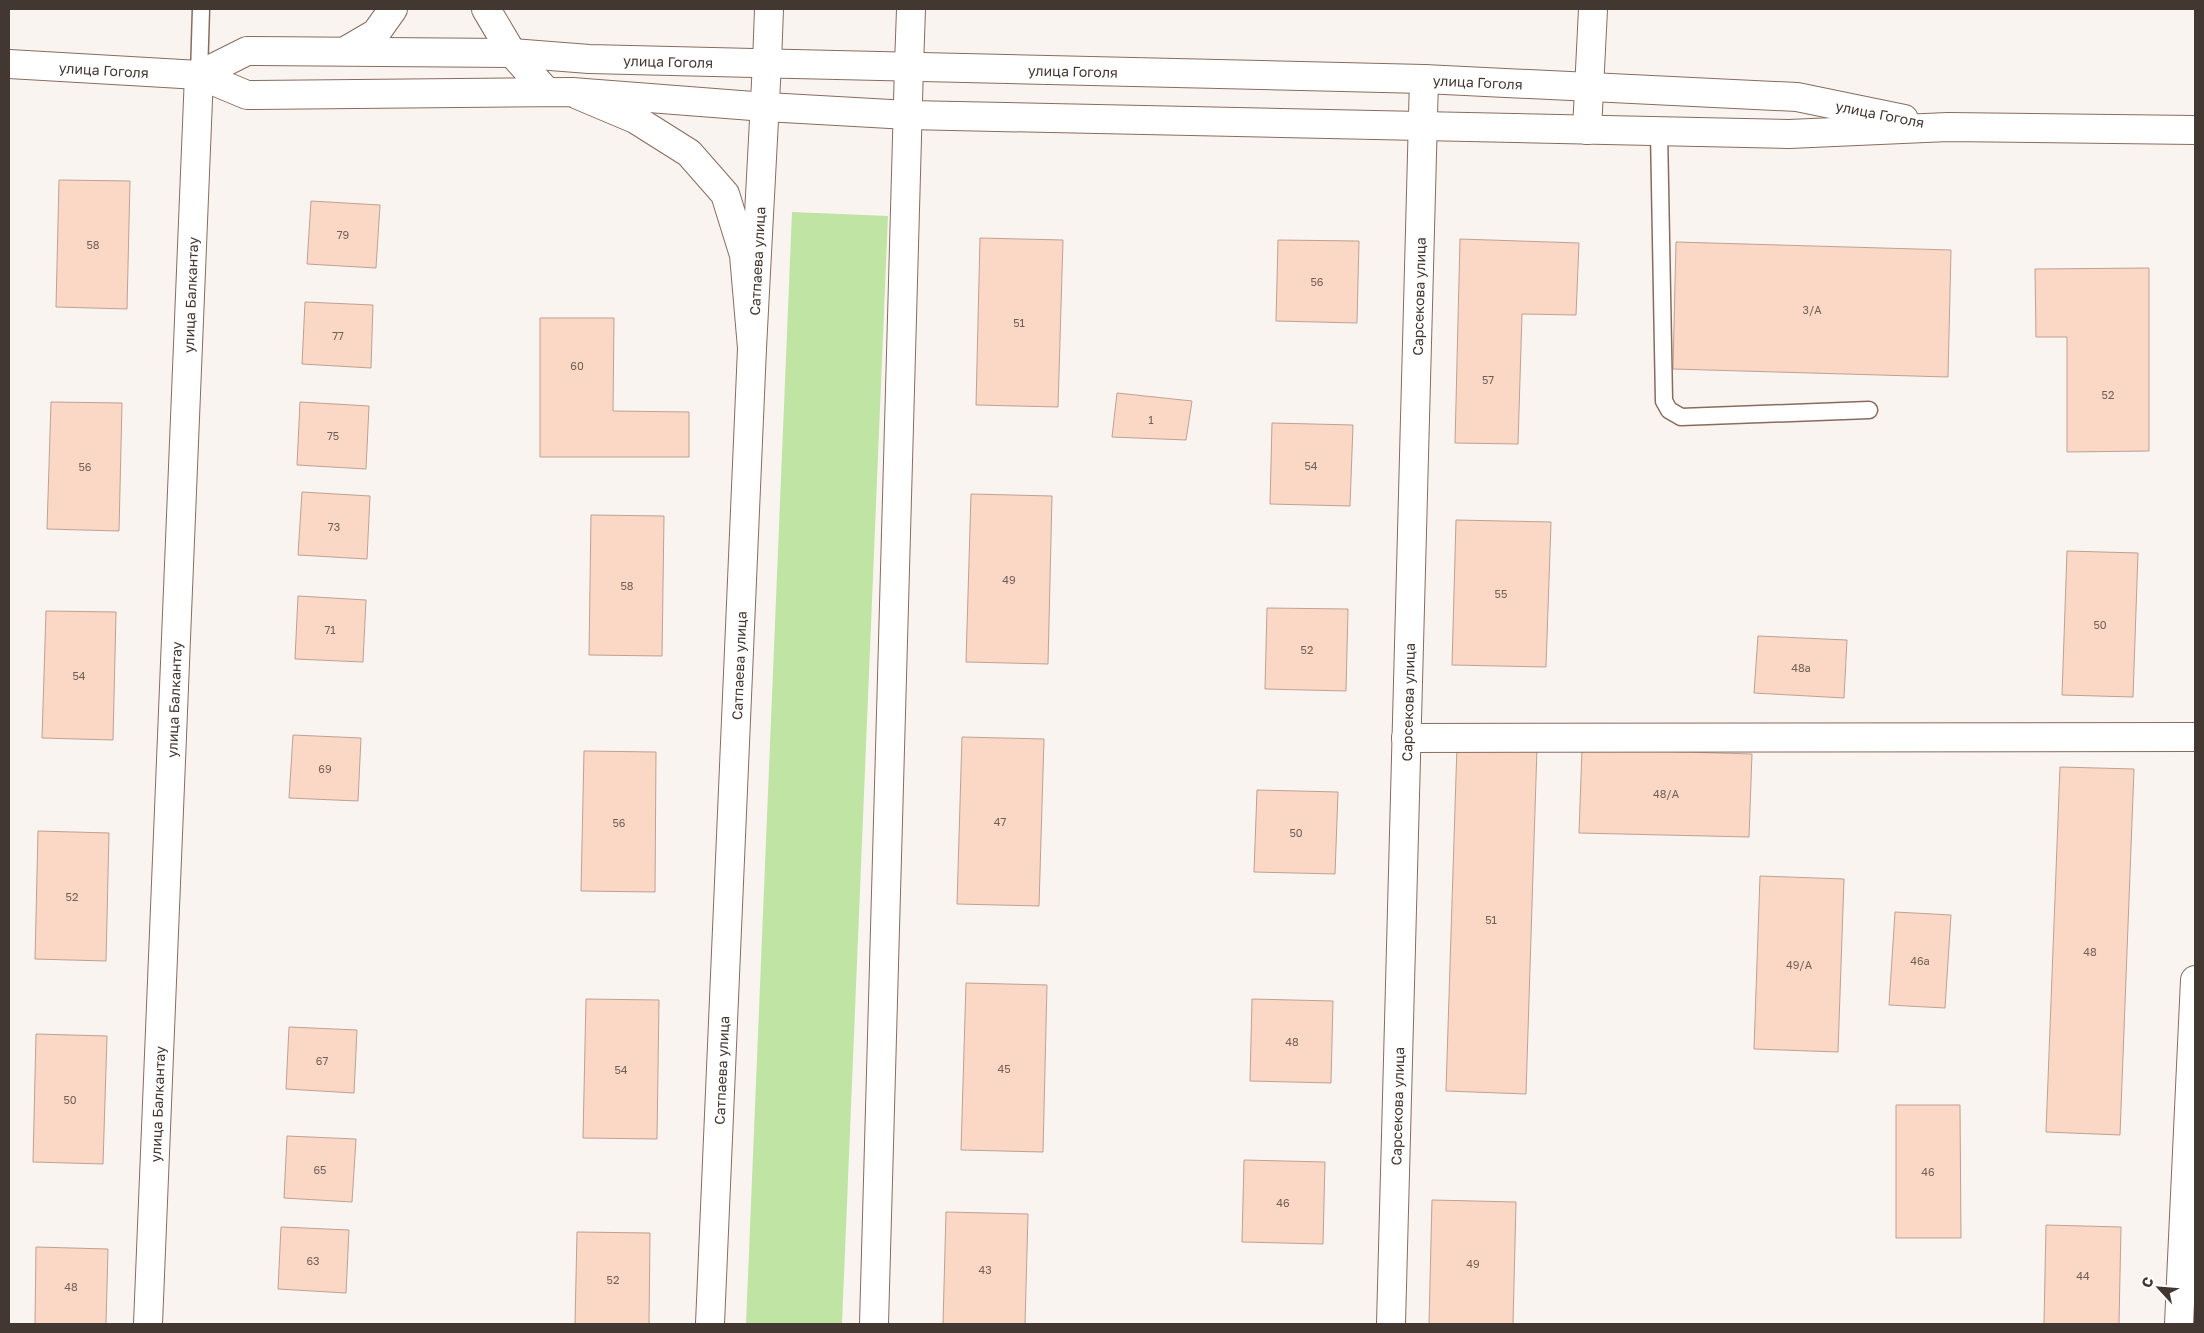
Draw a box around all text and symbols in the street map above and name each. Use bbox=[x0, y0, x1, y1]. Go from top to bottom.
street label: улица Гоголя bbox=[623, 51, 713, 70]
street label: улица Гоголя bbox=[58, 58, 149, 81]
street label: улица Гоголя bbox=[1028, 61, 1118, 80]
street label: улица Гоголя bbox=[1432, 71, 1523, 92]
street label: улица Гоголя bbox=[1834, 97, 1926, 131]
street label: Сатпаева улица bbox=[745, 206, 768, 316]
house number: 79 bbox=[337, 228, 349, 241]
street label: улица Балкантау bbox=[179, 236, 201, 353]
street label: Сарсекова улица bbox=[1408, 237, 1428, 356]
house number: 58 bbox=[86, 238, 100, 251]
house number: 56 bbox=[1310, 275, 1324, 288]
house number: 3/А bbox=[1802, 303, 1822, 316]
house number: 51 bbox=[1013, 316, 1025, 329]
house number: 77 bbox=[332, 329, 344, 342]
house number: 60 bbox=[570, 359, 584, 372]
house number: 57 bbox=[1482, 373, 1494, 386]
house number: 52 bbox=[2102, 388, 2114, 401]
house number: 1 bbox=[1148, 413, 1154, 426]
house number: 75 bbox=[327, 429, 339, 442]
house number: 54 bbox=[1304, 459, 1318, 472]
house number: 56 bbox=[78, 460, 92, 473]
house number: 73 bbox=[328, 520, 340, 533]
house number: 49 bbox=[1002, 573, 1016, 586]
house number: 58 bbox=[620, 579, 634, 592]
house number: 55 bbox=[1495, 587, 1507, 600]
street label: Сатпаева улица bbox=[727, 611, 749, 720]
house number: 50 bbox=[2093, 618, 2107, 631]
house number: 71 bbox=[324, 623, 336, 636]
street label: улица Балкантау bbox=[163, 641, 184, 758]
house number: 52 bbox=[1301, 643, 1313, 656]
street label: Сарсекова улица bbox=[1397, 643, 1418, 762]
house number: 48а bbox=[1791, 661, 1811, 674]
house number: 54 bbox=[72, 669, 86, 682]
house number: 69 bbox=[318, 762, 332, 775]
house number: 48/А bbox=[1653, 787, 1680, 800]
house number: 47 bbox=[994, 815, 1006, 828]
house number: 56 bbox=[612, 816, 626, 829]
house number: 50 bbox=[1289, 826, 1303, 839]
house number: 52 bbox=[66, 890, 78, 903]
house number: 51 bbox=[1485, 913, 1497, 926]
house number: 48 bbox=[2083, 945, 2097, 958]
house number: 46а bbox=[1910, 954, 1930, 967]
house number: 49/А bbox=[1786, 958, 1813, 971]
street label: Сатпаева улица bbox=[710, 1015, 732, 1125]
house number: 48 bbox=[1285, 1035, 1299, 1048]
street label: улица Балкантау bbox=[146, 1045, 168, 1163]
street label: Сарсекова улица bbox=[1387, 1047, 1407, 1165]
house number: 67 bbox=[316, 1054, 328, 1067]
house number: 45 bbox=[997, 1062, 1011, 1075]
house number: 54 bbox=[614, 1063, 628, 1076]
house number: 50 bbox=[63, 1093, 77, 1106]
house number: 65 bbox=[313, 1163, 327, 1176]
house number: 46 bbox=[1921, 1165, 1935, 1178]
house number: 46 bbox=[1276, 1196, 1290, 1209]
house number: 63 bbox=[306, 1254, 320, 1267]
house number: 49 bbox=[1466, 1257, 1480, 1270]
house number: 43 bbox=[978, 1263, 992, 1276]
north arrow bbox=[2134, 1263, 2184, 1313]
house number: 44 bbox=[2076, 1269, 2090, 1282]
house number: 52 bbox=[607, 1273, 619, 1286]
text: С bbox=[2137, 1274, 2157, 1290]
house number: 48 bbox=[64, 1280, 78, 1293]

